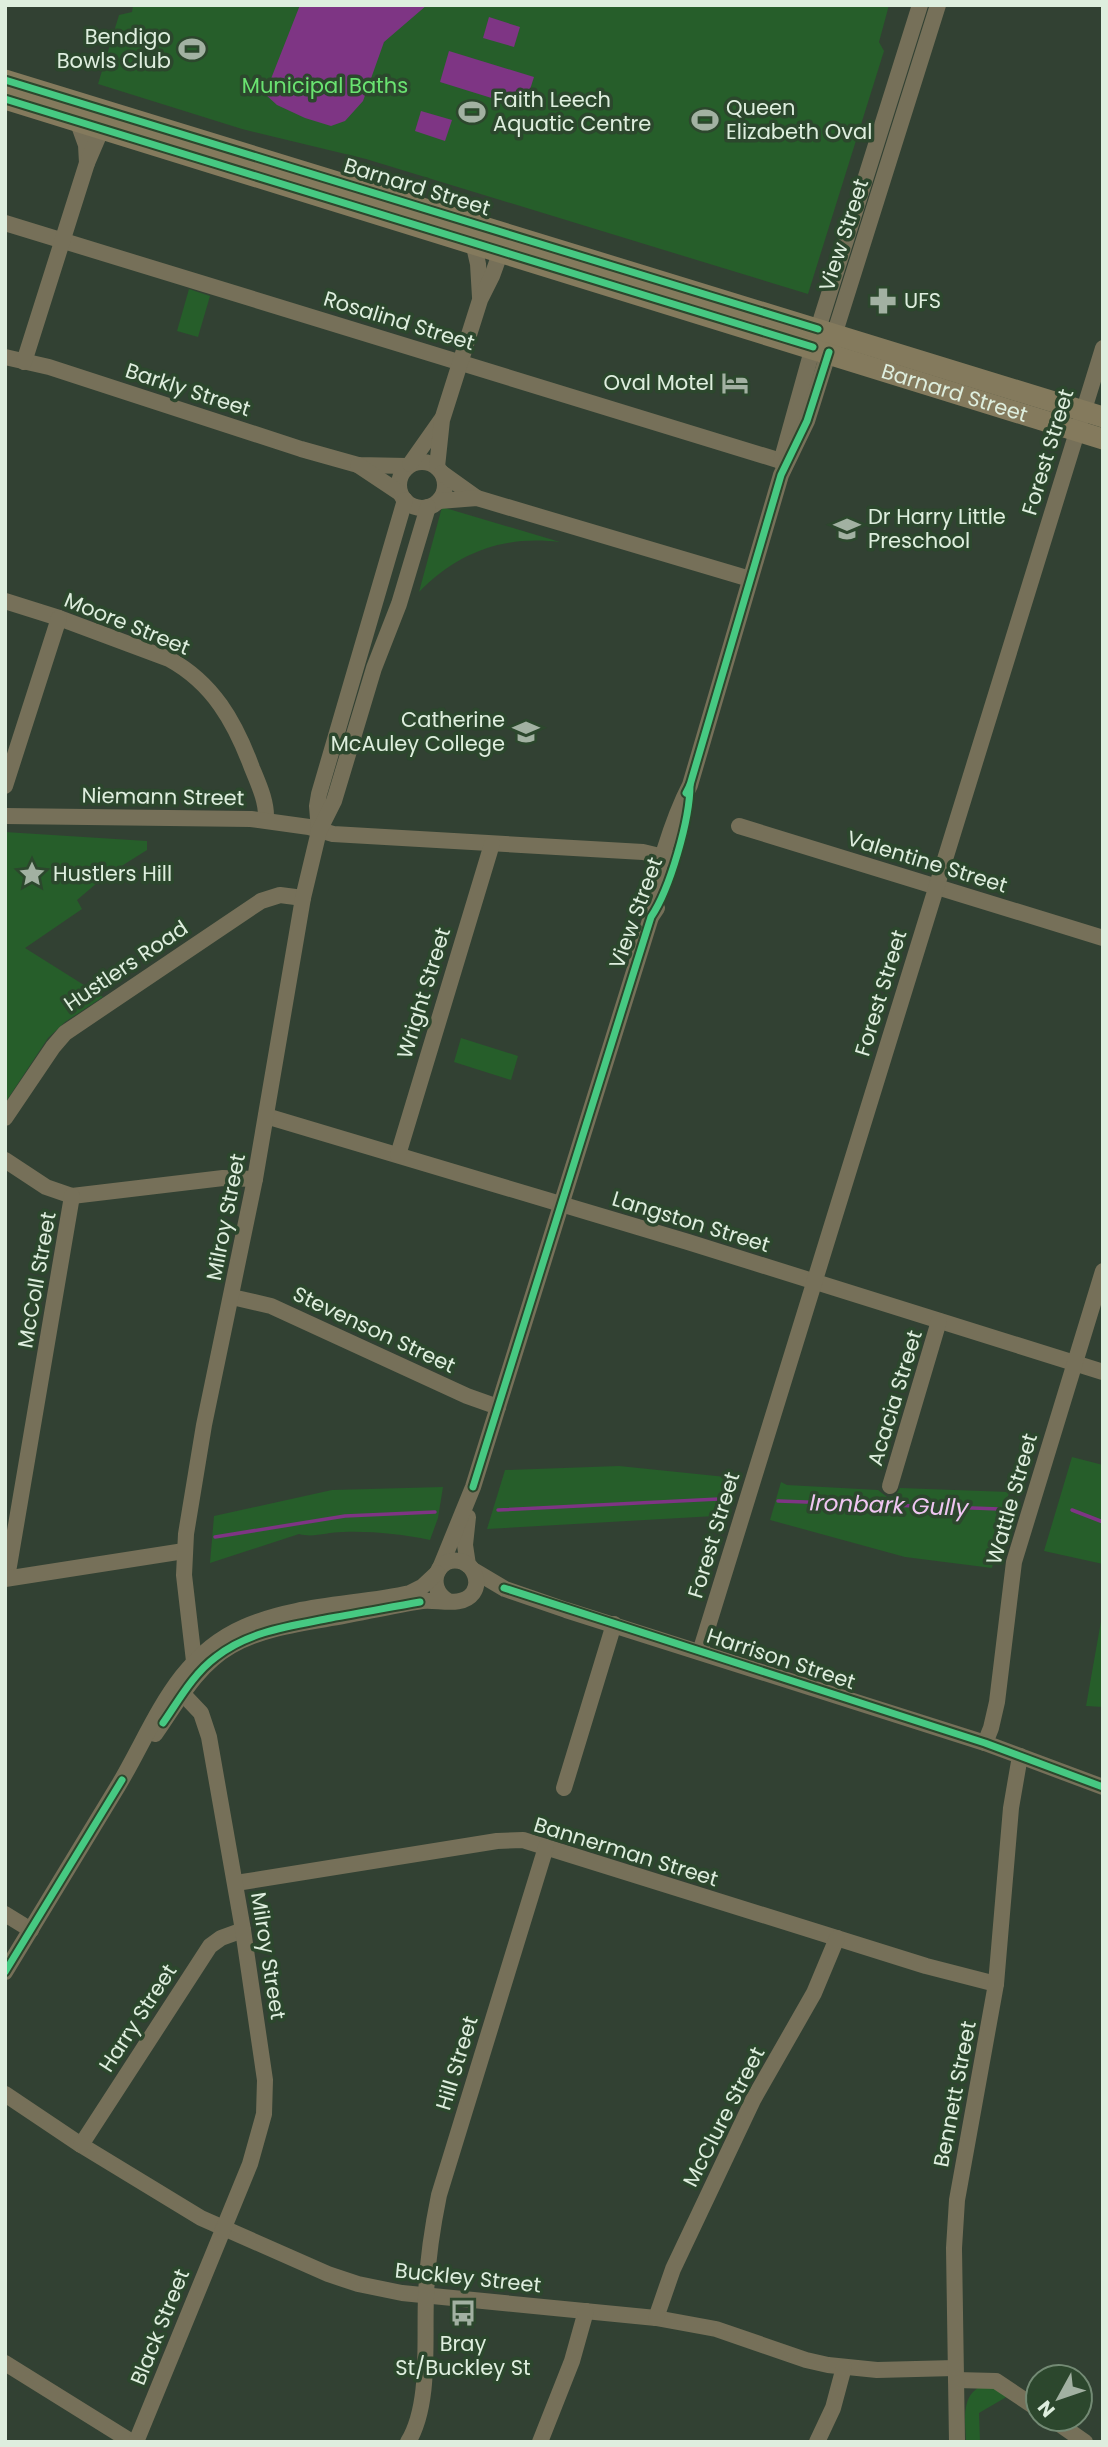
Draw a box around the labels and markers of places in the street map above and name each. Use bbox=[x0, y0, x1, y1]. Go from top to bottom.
place label: Bendigo Bowls Club bbox=[57, 22, 171, 75]
sports icon: Bendigo Bowls Club bbox=[177, 34, 207, 64]
place label: Faith Leech Aquatic Centre bbox=[493, 85, 651, 138]
place label: Queen Elizabeth Oval bbox=[726, 93, 872, 146]
sports icon: Faith Leech Aquatic Centre bbox=[457, 97, 487, 127]
sports icon: Queen Elizabeth Oval bbox=[690, 105, 720, 135]
pharmacy icon: UFS bbox=[868, 286, 898, 316]
place label: UFS bbox=[904, 286, 941, 315]
place label: Oval Motel bbox=[603, 368, 714, 397]
hotel icon: Oval Motel bbox=[720, 368, 750, 398]
place label: Dr Harry Little Preschool bbox=[868, 502, 1006, 555]
school or university icon: Dr Harry Little Preschool bbox=[832, 514, 862, 544]
place label: Catherine McAuley College bbox=[331, 705, 505, 758]
school or university icon: Catherine McAuley College bbox=[511, 717, 541, 747]
place icon: Hustlers Hill bbox=[17, 859, 47, 889]
place label: Hustlers Hill bbox=[53, 859, 172, 888]
bus stop icon: Bray St/Buckley St bbox=[448, 2298, 478, 2328]
place label: Bray St/Buckley St bbox=[395, 2329, 531, 2382]

